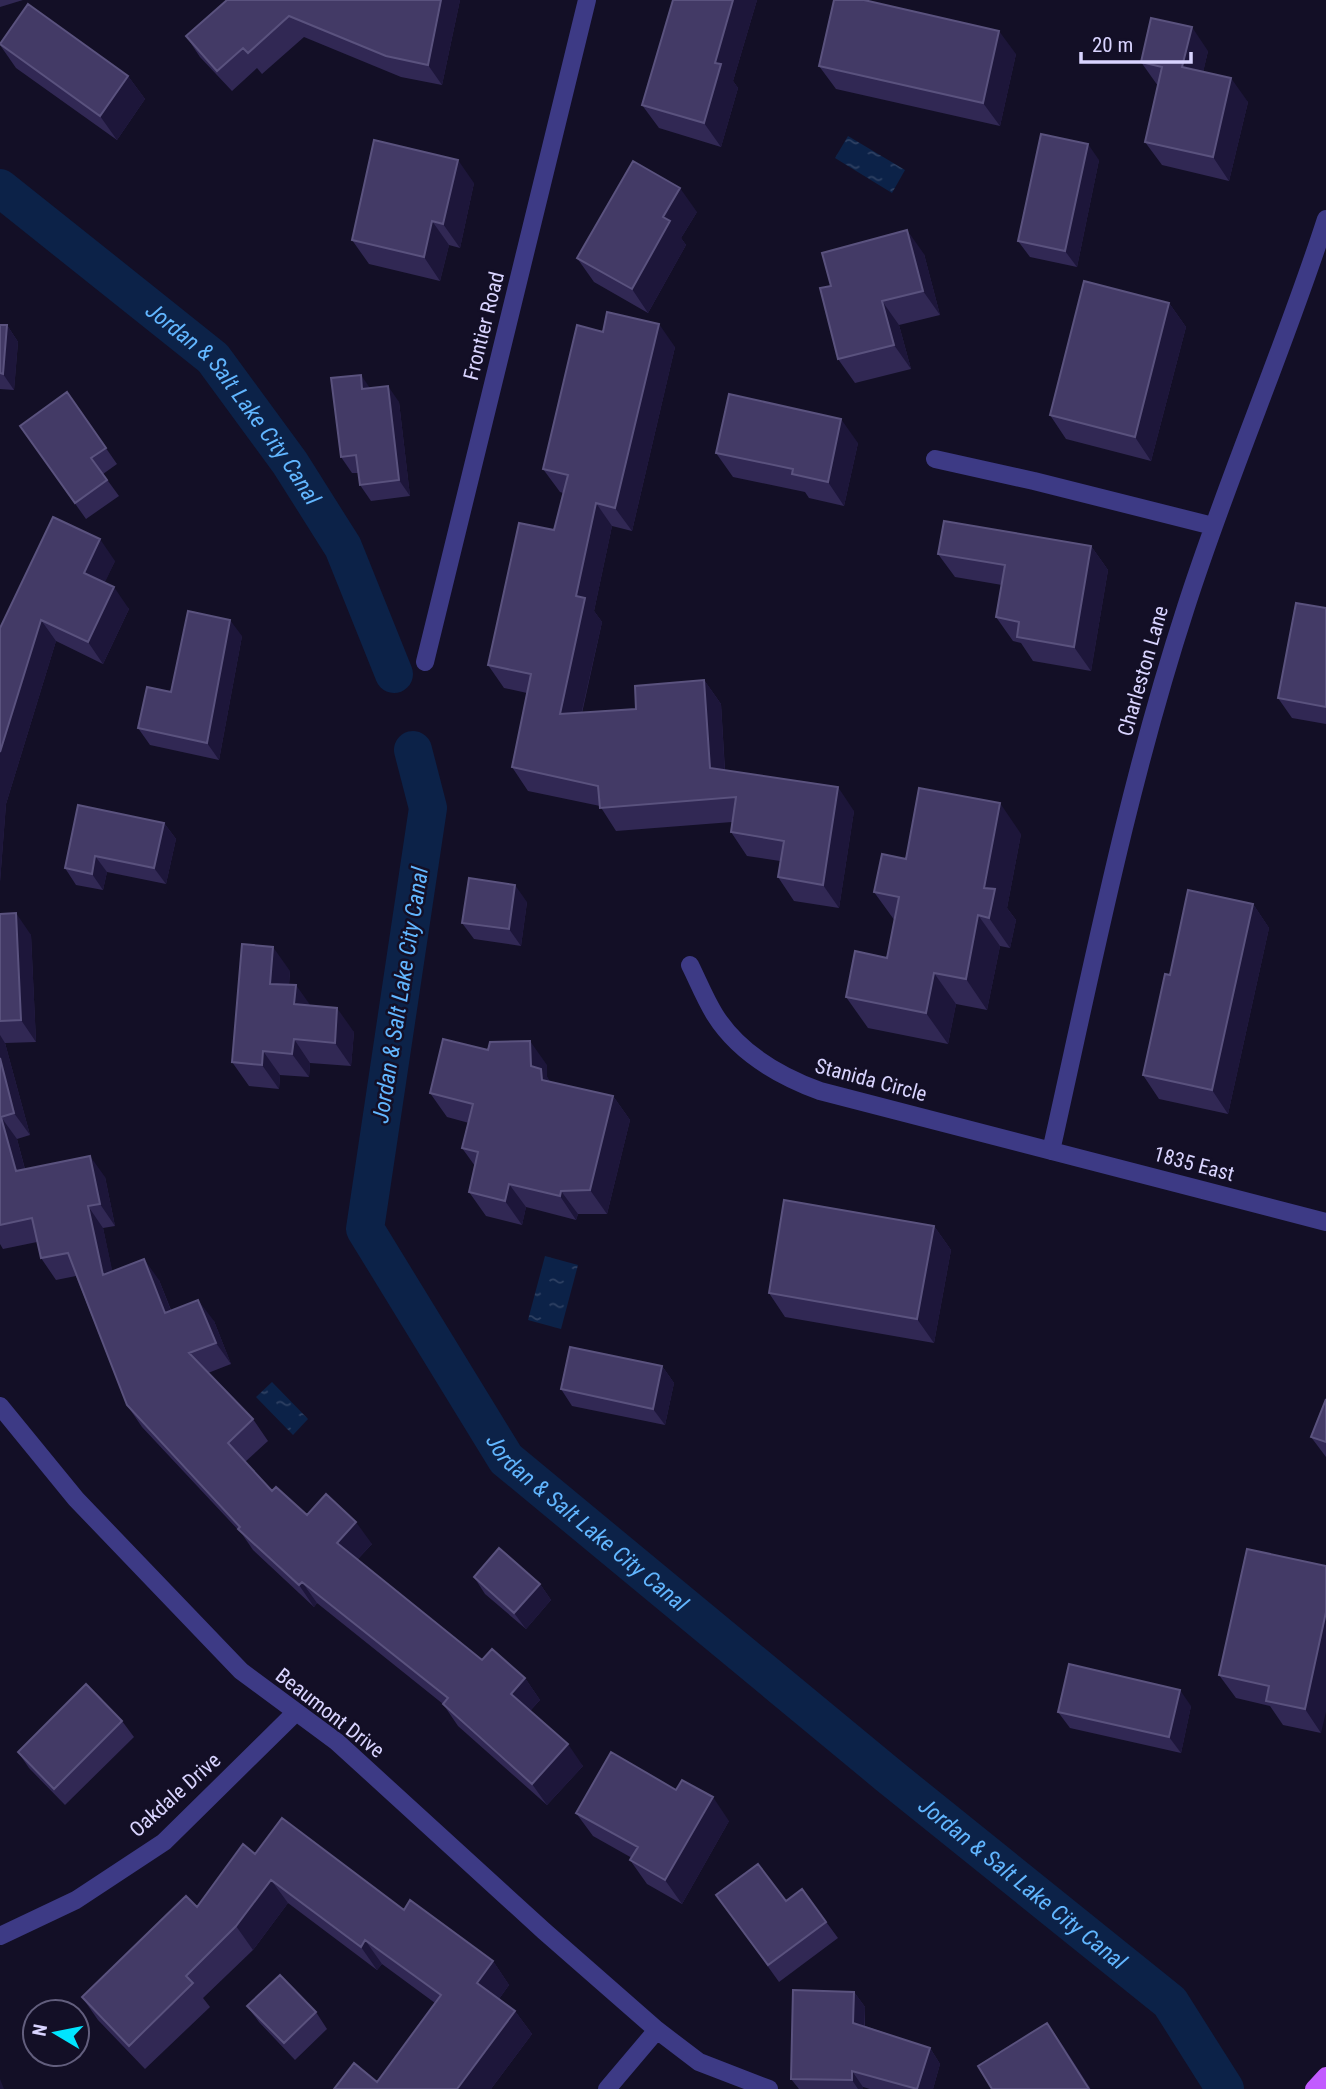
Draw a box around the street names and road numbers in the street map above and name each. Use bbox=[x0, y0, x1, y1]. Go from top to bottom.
street label: Frontier Road bbox=[459, 269, 509, 383]
street label: Charleston Lane bbox=[1113, 603, 1173, 739]
street label: Stanida Circle bbox=[812, 1054, 930, 1106]
street label: 1835 East bbox=[1151, 1142, 1237, 1186]
street label: Beaumont Drive bbox=[271, 1663, 389, 1763]
street label: Oakdale Drive bbox=[125, 1748, 225, 1842]

